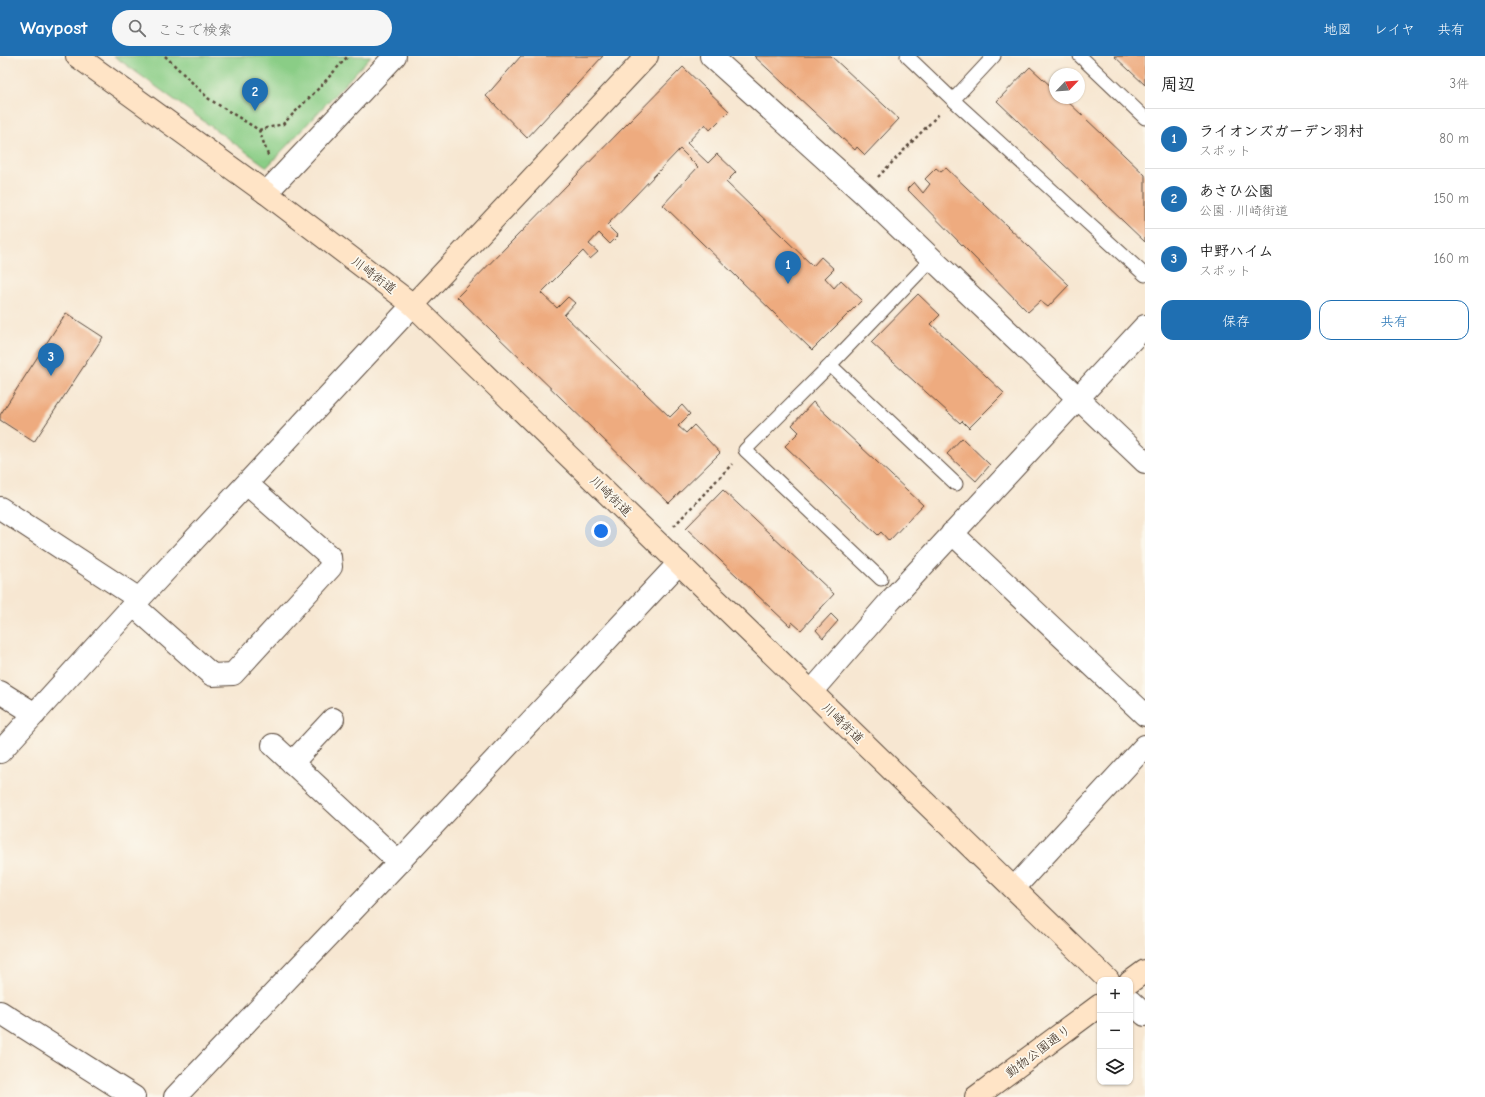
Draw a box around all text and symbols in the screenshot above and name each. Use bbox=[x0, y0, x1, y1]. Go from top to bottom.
search box bbox=[112, 10, 392, 46]
text: Waypost bbox=[20, 17, 88, 39]
icon: search bbox=[126, 17, 148, 39]
text: ここで検索 bbox=[158, 21, 233, 39]
text: 地図 bbox=[1324, 21, 1352, 38]
text: レイヤ bbox=[1374, 21, 1415, 38]
text: 共有 bbox=[1437, 21, 1465, 38]
north arrow bbox=[1049, 68, 1085, 104]
text: 周辺 bbox=[1161, 75, 1195, 94]
text: 3件 bbox=[1449, 76, 1469, 91]
pin: 2 bbox=[242, 78, 268, 111]
text: ライオンズガーデン羽村 bbox=[1199, 122, 1363, 140]
text: 1 bbox=[1171, 131, 1177, 146]
text: 80 m bbox=[1439, 131, 1469, 146]
text: スポット bbox=[1199, 143, 1251, 158]
text: あさひ公園 bbox=[1199, 182, 1274, 200]
text: 2 bbox=[1171, 191, 1177, 206]
text: 150 m bbox=[1434, 191, 1469, 206]
text: 公園 · 川崎街道 bbox=[1199, 203, 1288, 218]
text: 中野ハイム bbox=[1199, 242, 1273, 260]
pin: 1 bbox=[775, 251, 801, 284]
text: 3 bbox=[1171, 251, 1177, 266]
text: 160 m bbox=[1434, 251, 1469, 266]
street label: 川崎街道 bbox=[349, 253, 399, 297]
text: スポット bbox=[1199, 263, 1251, 278]
button: 保存 bbox=[1161, 300, 1311, 340]
button: 共有 bbox=[1319, 300, 1469, 340]
pin: 3 bbox=[38, 343, 64, 376]
street label: 川崎街道 bbox=[587, 473, 635, 519]
your location bbox=[591, 521, 611, 541]
street label: 川崎街道 bbox=[819, 700, 867, 746]
map controls bbox=[1097, 977, 1133, 1085]
button: + bbox=[1097, 977, 1133, 1013]
button: − bbox=[1097, 1013, 1133, 1049]
street label: 動物公園通り bbox=[1002, 1022, 1074, 1080]
button: layers bbox=[1097, 1049, 1133, 1085]

